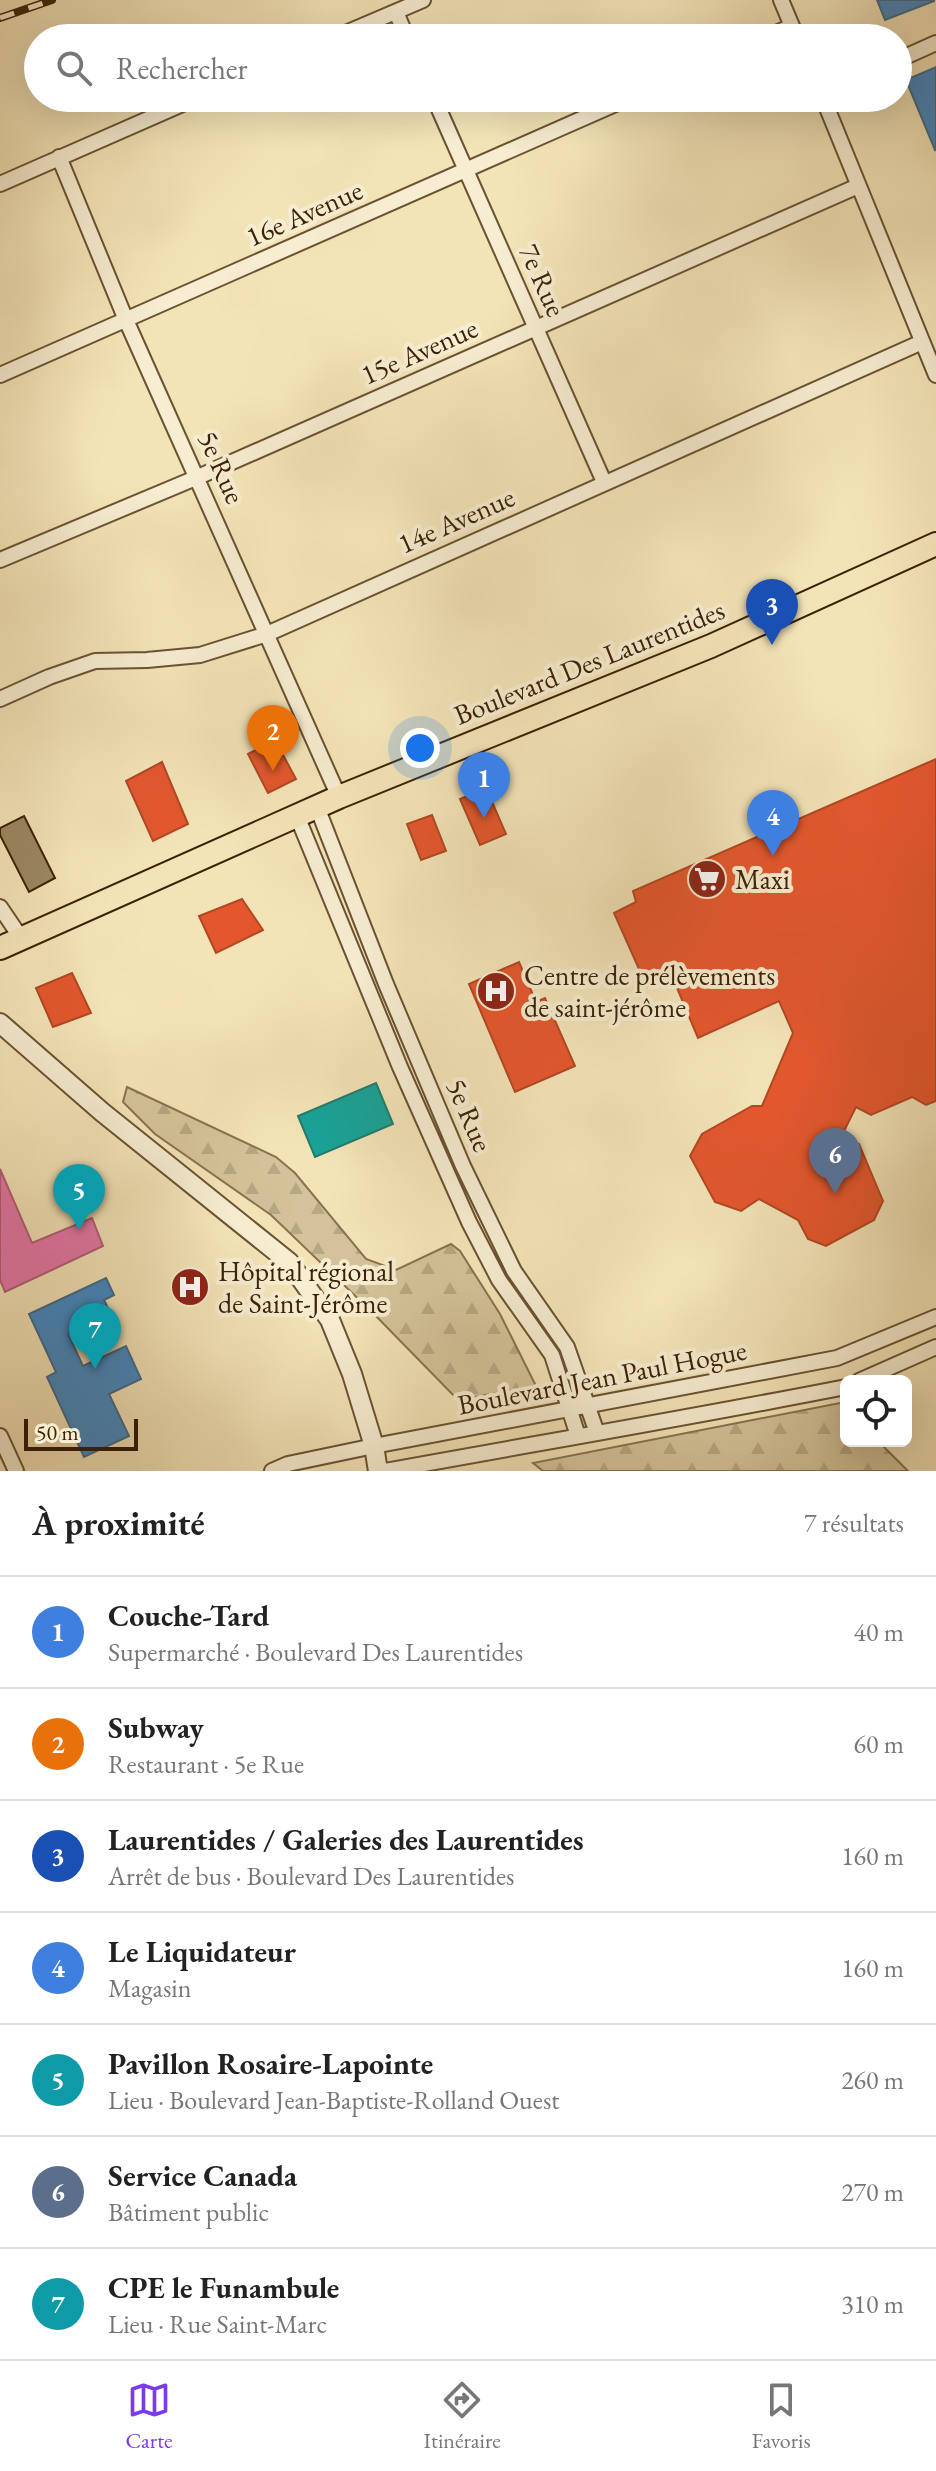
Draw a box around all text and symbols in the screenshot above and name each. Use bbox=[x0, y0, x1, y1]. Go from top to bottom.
search box bbox=[24, 24, 912, 112]
icon: search bbox=[52, 46, 96, 90]
text: Rechercher bbox=[116, 49, 248, 88]
street label: 16e Avenue bbox=[240, 171, 368, 255]
street label: 7e Rue bbox=[511, 238, 575, 322]
street label: 15e Avenue bbox=[355, 309, 483, 393]
street label: 5e Rue bbox=[190, 425, 254, 509]
street label: 14e Avenue bbox=[392, 478, 520, 562]
pin: 3 bbox=[746, 579, 798, 645]
street label: Boulevard Des Laurentides bbox=[448, 591, 730, 733]
pin: 2 bbox=[247, 705, 299, 771]
your location bbox=[400, 728, 440, 768]
pin: 1 bbox=[458, 752, 510, 818]
pin: 4 bbox=[747, 790, 799, 856]
supermarket icon: Maxi bbox=[686, 858, 728, 900]
place label: Maxi bbox=[735, 861, 790, 897]
place label: Centre de prélèvements de saint-jérôme bbox=[524, 957, 775, 1025]
hospital icon: Centre de prélèvements de saint-jérôme bbox=[475, 970, 517, 1012]
street label: 5e Rue bbox=[439, 1073, 501, 1157]
pin: 6 bbox=[809, 1128, 861, 1194]
pin: 5 bbox=[53, 1164, 105, 1230]
place label: Hôpital régional de Saint-Jérôme bbox=[218, 1253, 394, 1321]
hospital icon: Hôpital régional de Saint-Jérôme bbox=[169, 1266, 211, 1308]
pin: 7 bbox=[69, 1303, 121, 1369]
street label: Boulevard Jean Paul Hogue bbox=[454, 1331, 750, 1423]
map controls bbox=[840, 1375, 912, 1447]
button: locate bbox=[840, 1375, 912, 1447]
scale bar bbox=[24, 1415, 138, 1451]
text: 50 m bbox=[36, 1418, 79, 1447]
text: À proximité bbox=[32, 1501, 205, 1545]
text: 7 résultats bbox=[804, 1506, 904, 1540]
text: Couche-Tard bbox=[108, 1596, 269, 1635]
text: 1 bbox=[51, 1615, 65, 1649]
text: 40 m bbox=[854, 1615, 904, 1649]
text: Supermarché · Boulevard Des Laurentides bbox=[108, 1635, 523, 1669]
text: Subway bbox=[108, 1708, 204, 1747]
text: 2 bbox=[51, 1727, 65, 1761]
text: 60 m bbox=[854, 1727, 904, 1761]
text: Restaurant · 5e Rue bbox=[108, 1747, 304, 1781]
text: Laurentides / Galeries des Laurentides bbox=[108, 1820, 584, 1859]
text: 3 bbox=[51, 1839, 65, 1873]
text: 160 m bbox=[841, 1839, 904, 1873]
text: Arrêt de bus · Boulevard Des Laurentides bbox=[108, 1859, 514, 1893]
text: Le Liquidateur bbox=[108, 1932, 296, 1971]
text: 4 bbox=[51, 1951, 65, 1985]
text: 160 m bbox=[841, 1951, 904, 1985]
text: Magasin bbox=[108, 1971, 191, 2005]
text: Pavillon Rosaire-Lapointe bbox=[108, 2044, 433, 2083]
text: 5 bbox=[51, 2063, 65, 2097]
text: 260 m bbox=[841, 2063, 904, 2097]
text: Lieu · Boulevard Jean-Baptiste-Rolland Ouest bbox=[108, 2083, 560, 2117]
text: Service Canada bbox=[108, 2156, 297, 2195]
text: 6 bbox=[51, 2175, 65, 2209]
text: 270 m bbox=[841, 2175, 904, 2209]
text: Bâtiment public bbox=[108, 2195, 269, 2229]
text: CPE le Funambule bbox=[108, 2268, 339, 2307]
text: 7 bbox=[51, 2287, 65, 2321]
text: 310 m bbox=[841, 2287, 904, 2321]
text: Lieu · Rue Saint-Marc bbox=[108, 2307, 327, 2341]
tab: Carte bbox=[125, 2378, 173, 2455]
tab: Itinéraire bbox=[424, 2378, 501, 2455]
tab: Favoris bbox=[752, 2378, 811, 2455]

